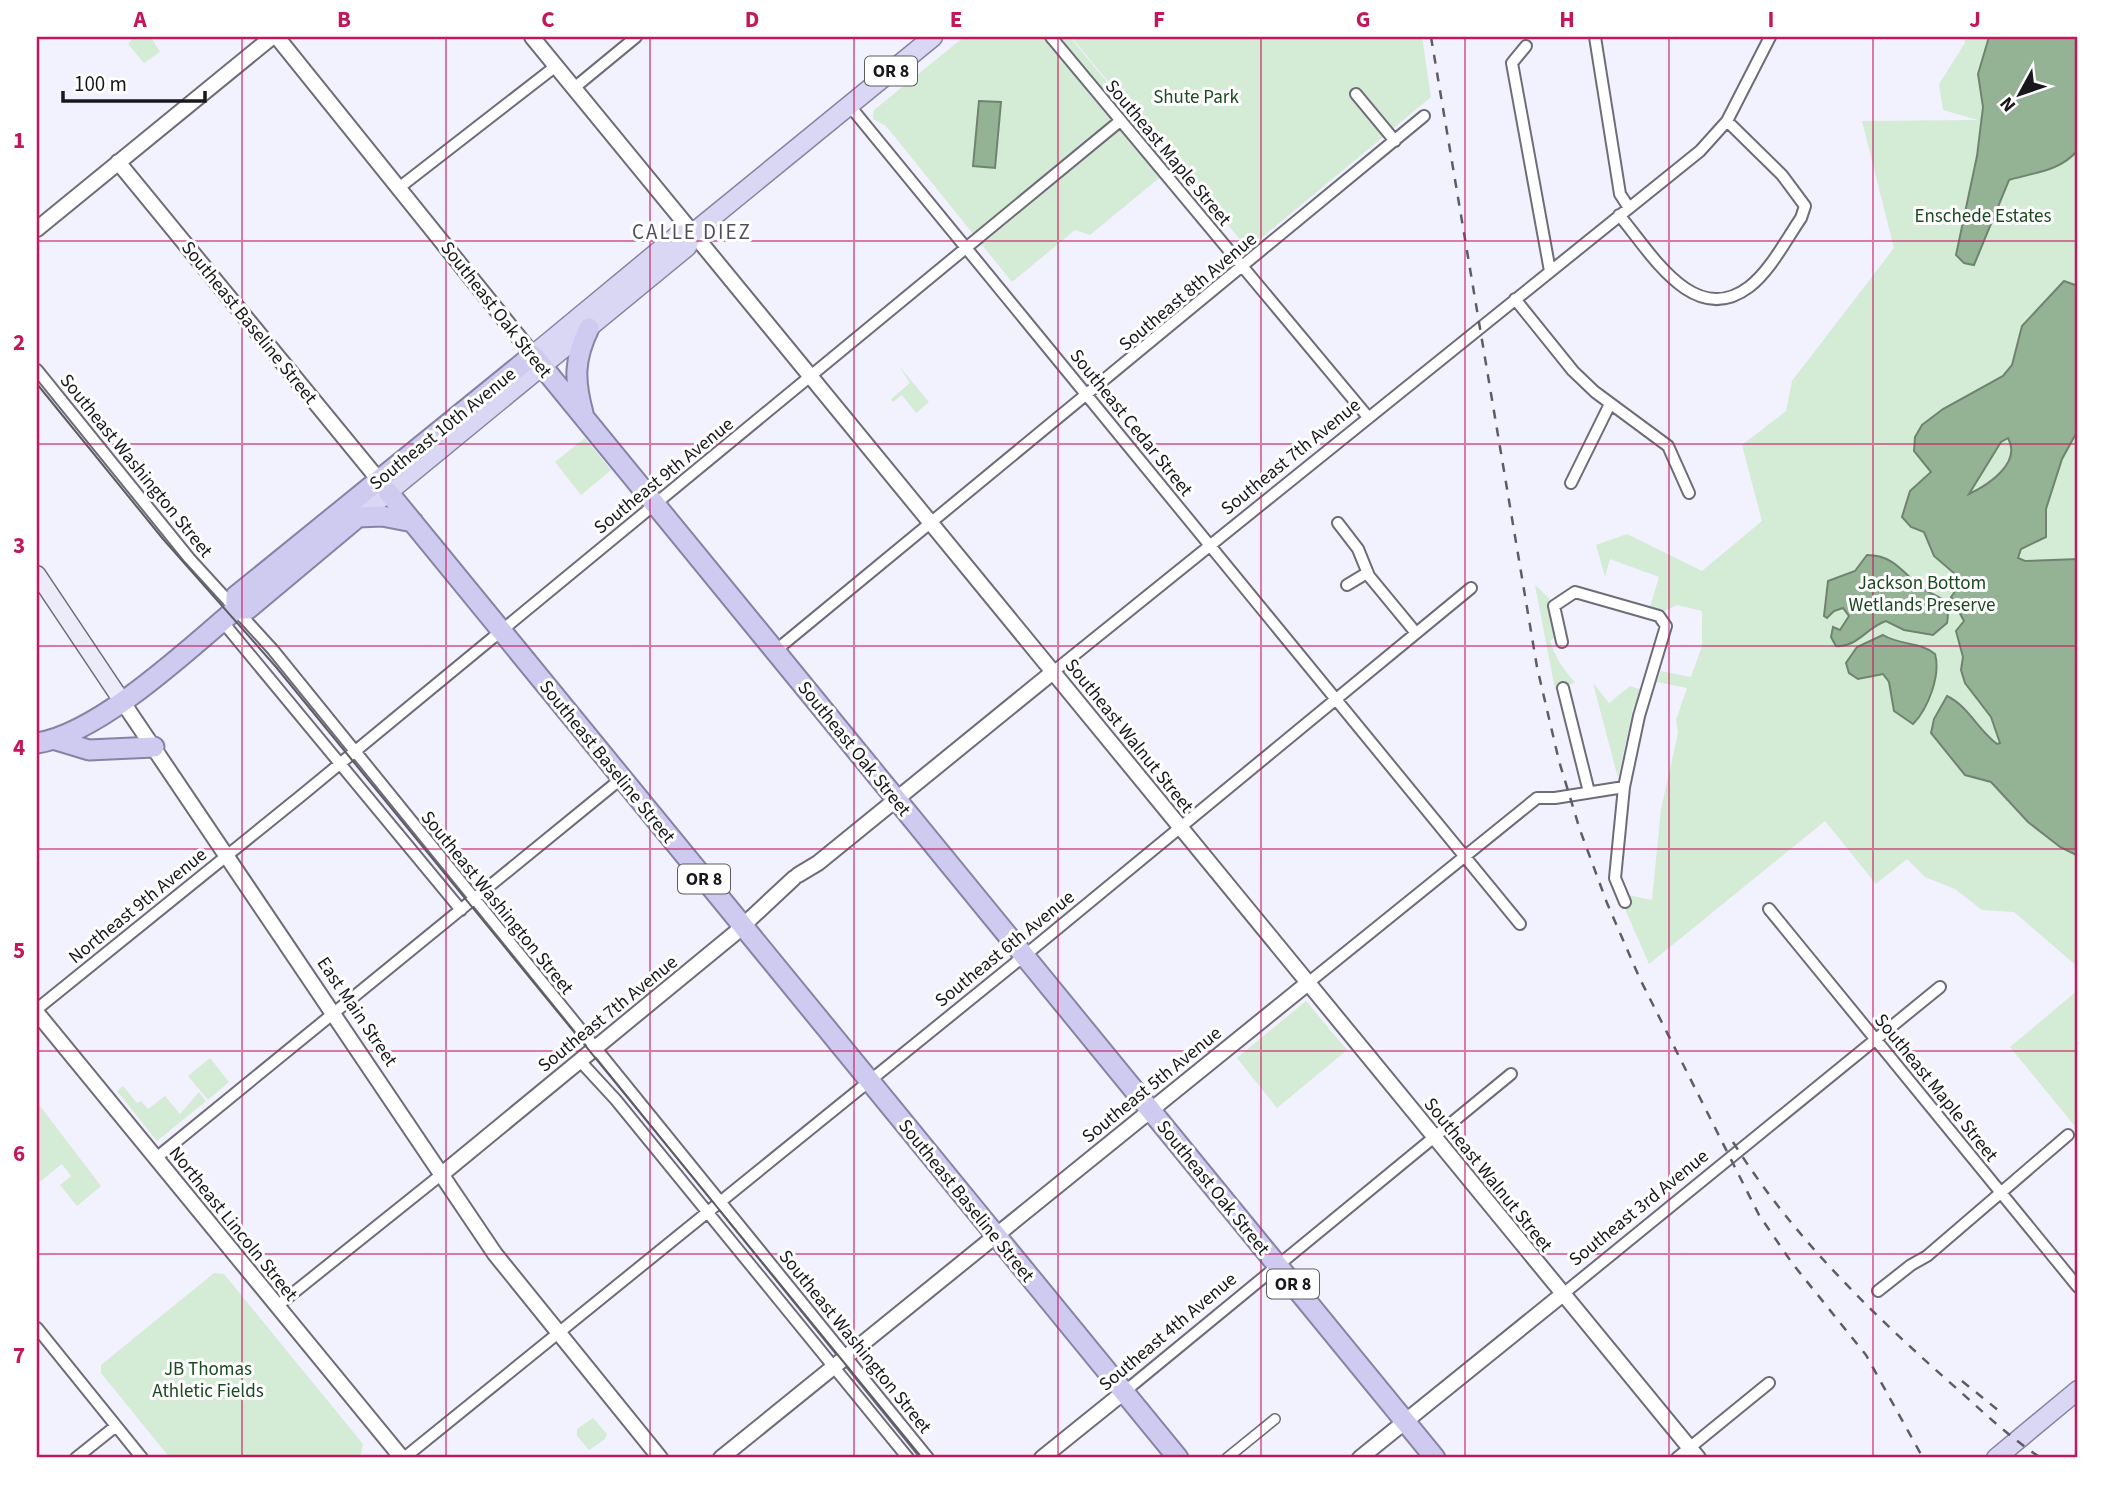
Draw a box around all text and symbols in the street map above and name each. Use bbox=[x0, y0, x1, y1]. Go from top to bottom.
text: A bbox=[132, 3, 147, 36]
text: B bbox=[337, 3, 351, 36]
text: C bbox=[541, 3, 555, 36]
text: D bbox=[745, 3, 759, 36]
text: E bbox=[950, 3, 962, 36]
text: F bbox=[1153, 3, 1165, 36]
text: G bbox=[1356, 3, 1370, 36]
text: H bbox=[1559, 3, 1575, 36]
text: I bbox=[1768, 3, 1774, 36]
text: J bbox=[1969, 3, 1981, 36]
road number: OR 8 bbox=[865, 56, 917, 86]
scale bar bbox=[63, 60, 205, 104]
north arrow bbox=[1986, 60, 2056, 130]
text: 100 m bbox=[74, 69, 127, 99]
street label: Southeast Maple Street bbox=[1098, 74, 1238, 232]
park label: Shute Park bbox=[1153, 84, 1239, 111]
text: N bbox=[1994, 90, 2023, 117]
text: 1 bbox=[13, 124, 25, 157]
park label: Enschede Estates bbox=[1914, 203, 2052, 230]
district label: CALLE DIEZ bbox=[632, 217, 752, 247]
street label: Southeast 8th Avenue bbox=[1113, 226, 1263, 358]
street label: Southeast Baseline Street bbox=[174, 236, 324, 411]
street label: Southeast Oak Street bbox=[434, 236, 558, 385]
text: 2 bbox=[13, 326, 25, 359]
street label: Southeast Cedar Street bbox=[1063, 344, 1199, 503]
street label: Southeast 10th Avenue bbox=[364, 361, 522, 497]
street label: Southeast Washington Street bbox=[53, 368, 219, 564]
street label: Southeast 7th Avenue bbox=[1215, 392, 1367, 522]
street label: Southeast 9th Avenue bbox=[588, 411, 740, 541]
text: 3 bbox=[13, 529, 25, 562]
park label: Jackson Bottom Wetlands Preserve bbox=[1849, 570, 1995, 619]
street label: Southeast Walnut Street bbox=[1058, 653, 1200, 819]
street label: Southeast Baseline Street bbox=[532, 675, 682, 850]
street label: Southeast Oak Street bbox=[791, 676, 917, 823]
text: 4 bbox=[13, 731, 25, 764]
street label: Southeast Washington Street bbox=[414, 805, 580, 1001]
street label: Northeast 9th Avenue bbox=[63, 842, 213, 970]
road number: OR 8 bbox=[678, 864, 730, 894]
street label: Southeast 6th Avenue bbox=[929, 884, 1081, 1014]
text: 5 bbox=[13, 934, 25, 967]
street label: Southeast 7th Avenue bbox=[532, 949, 684, 1079]
street label: East Main Street bbox=[310, 952, 404, 1073]
street label: Southeast Maple Street bbox=[1868, 1008, 2004, 1168]
street label: Southeast 5th Avenue bbox=[1076, 1020, 1228, 1150]
street label: Southeast Walnut Street bbox=[1417, 1092, 1559, 1258]
street label: Southeast Baseline Street bbox=[891, 1114, 1041, 1289]
street label: Southeast Oak Street bbox=[1150, 1115, 1276, 1262]
text: 6 bbox=[13, 1137, 25, 1170]
street label: Northeast Lincoln Street bbox=[162, 1141, 304, 1307]
street label: Southeast 3rd Avenue bbox=[1563, 1143, 1715, 1273]
street label: Southeast Washington Street bbox=[772, 1244, 938, 1440]
street label: Southeast 4th Avenue bbox=[1093, 1266, 1243, 1398]
road number: OR 8 bbox=[1267, 1269, 1319, 1298]
text: 7 bbox=[13, 1339, 25, 1372]
park label: JB Thomas Athletic Fields bbox=[152, 1356, 264, 1405]

